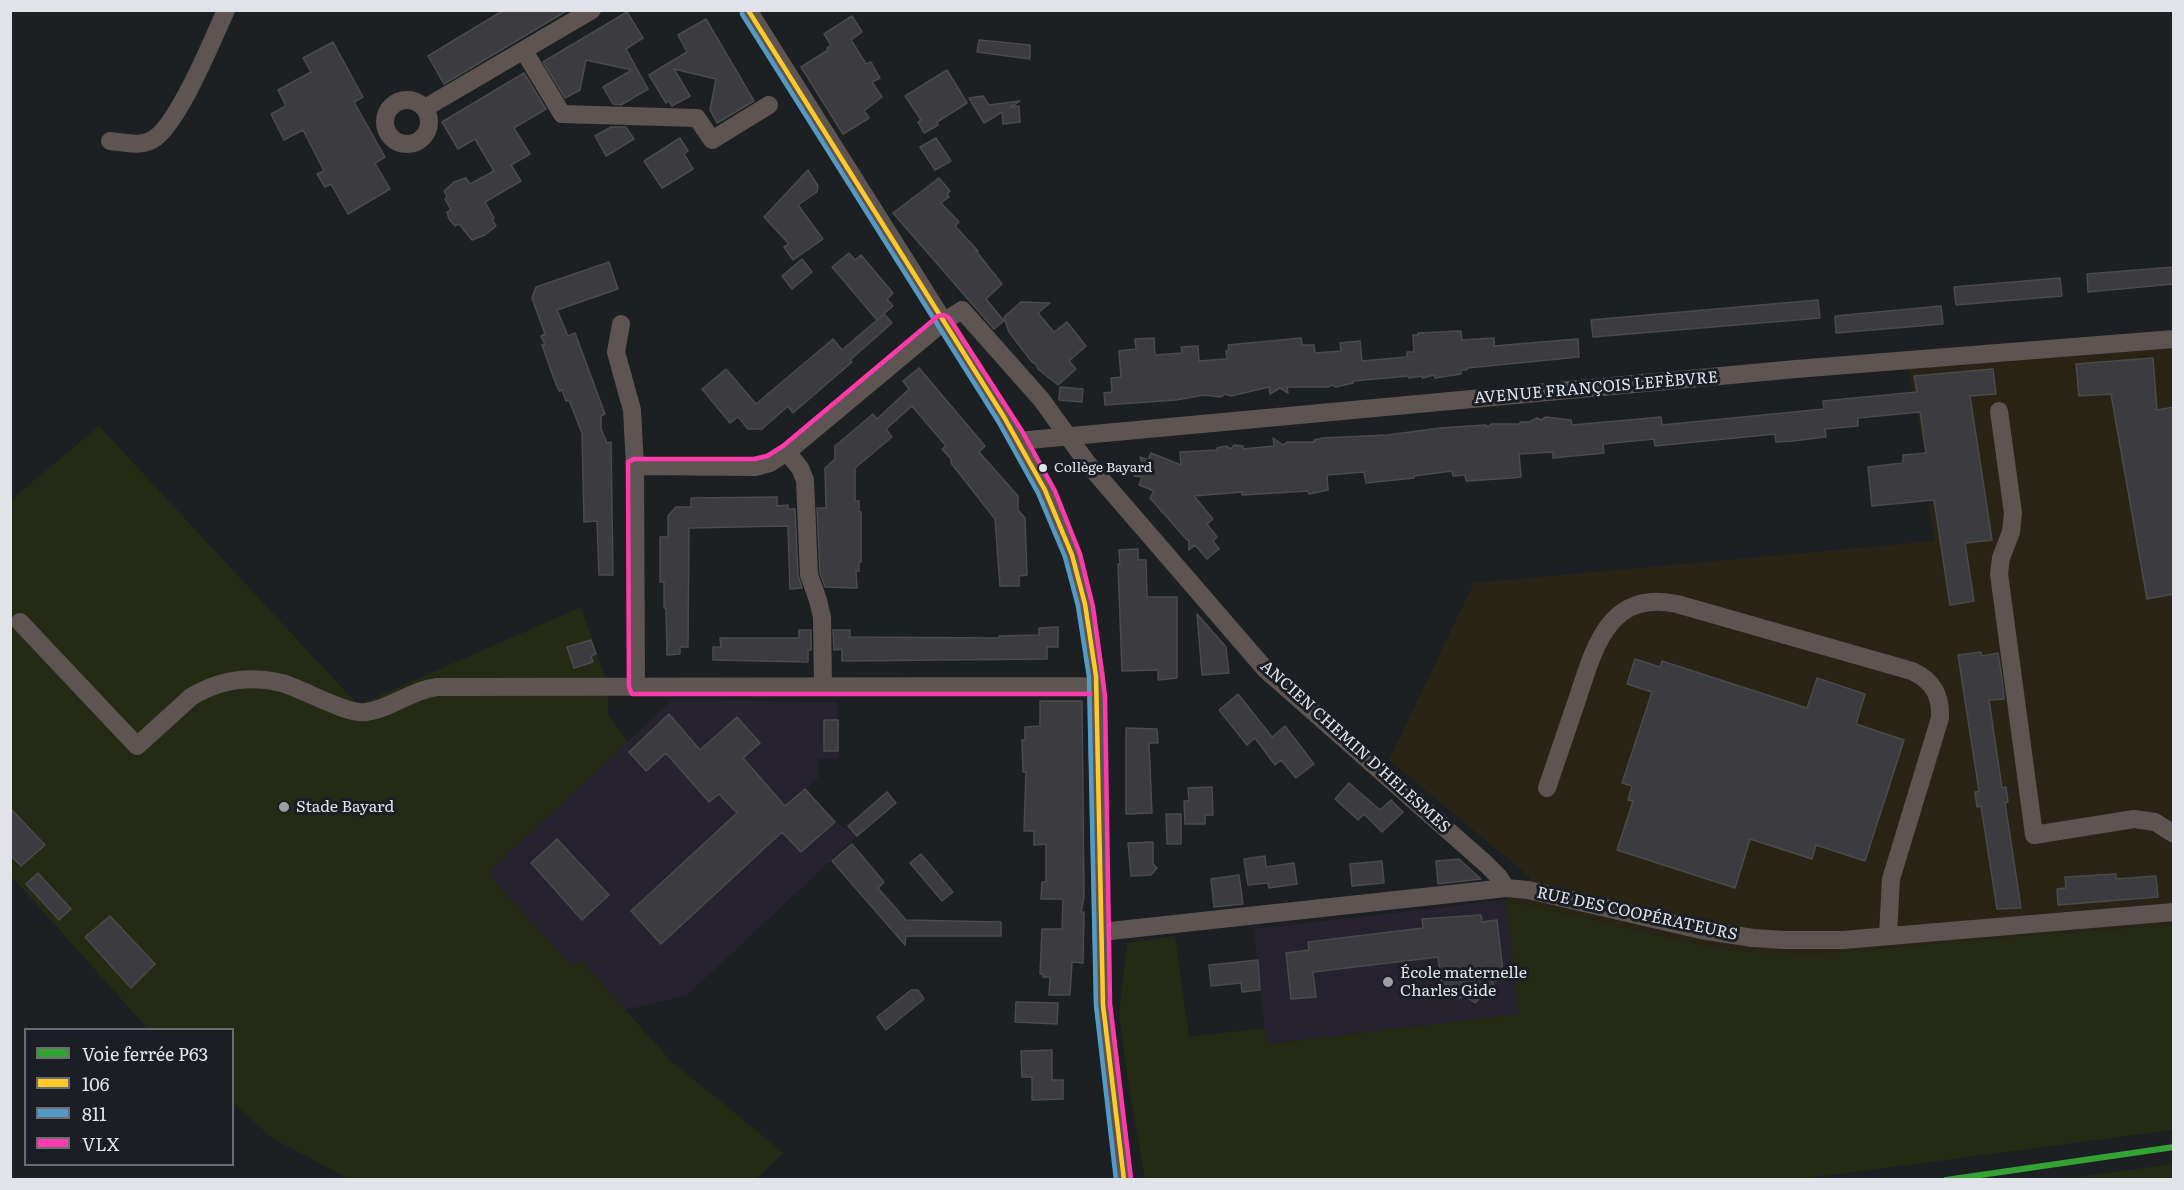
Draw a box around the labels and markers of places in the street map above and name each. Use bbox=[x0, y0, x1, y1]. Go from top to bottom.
place label: Collège Bayard bbox=[1054, 460, 1152, 476]
marker: Collège Bayard bbox=[1037, 462, 1049, 474]
place label: Stade Bayard bbox=[296, 797, 394, 817]
marker: Stade Bayard bbox=[277, 800, 291, 814]
place label: École maternelle Charles Gide bbox=[1400, 963, 1527, 1001]
marker: École maternelle Charles Gide bbox=[1381, 975, 1395, 989]

